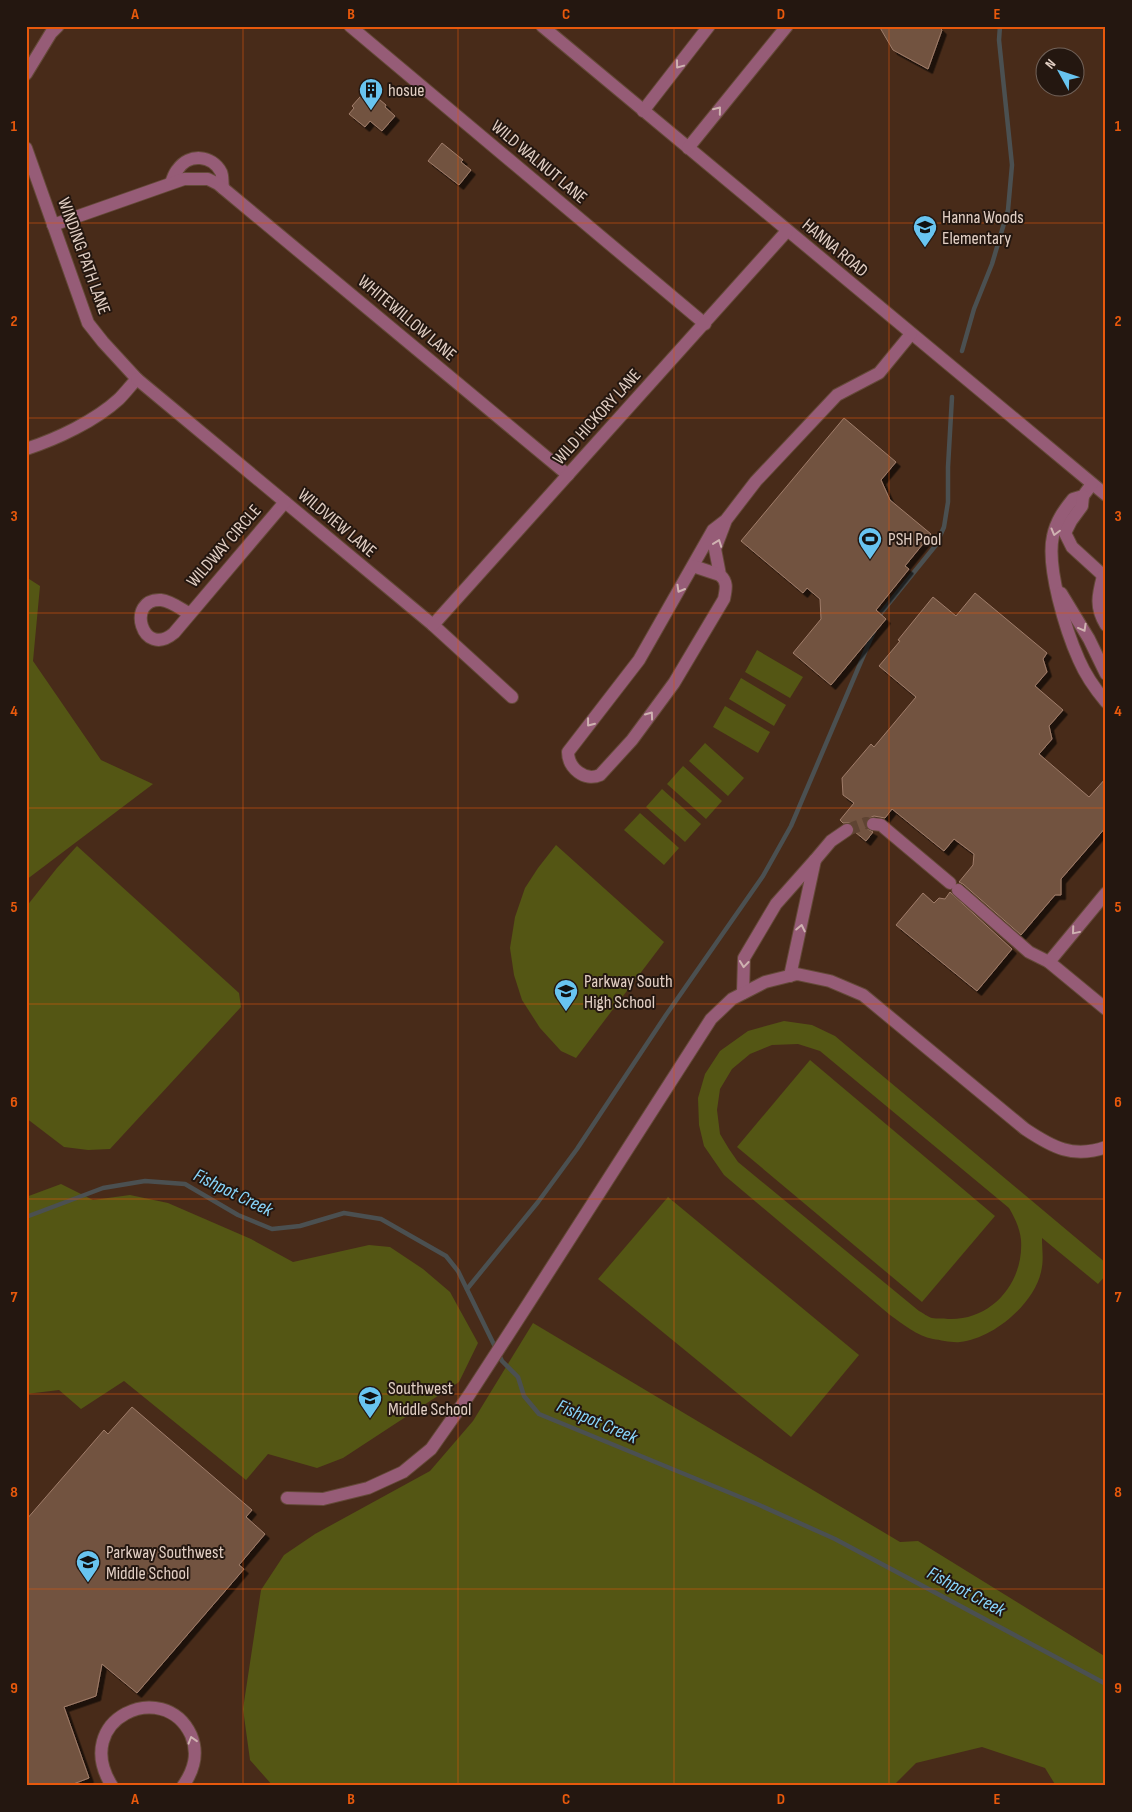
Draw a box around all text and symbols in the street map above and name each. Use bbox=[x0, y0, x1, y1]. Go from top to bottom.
text: A bbox=[130, 5, 139, 24]
text: B bbox=[347, 5, 355, 24]
text: C bbox=[562, 5, 570, 24]
text: D bbox=[777, 5, 785, 24]
text: E bbox=[994, 5, 1001, 24]
north arrow bbox=[1034, 48, 1084, 98]
text: N bbox=[1042, 56, 1059, 72]
one-way arrow bbox=[676, 59, 684, 68]
building icon: hosue bbox=[358, 77, 384, 111]
place label: hosue bbox=[388, 80, 424, 101]
one-way arrow bbox=[713, 107, 721, 116]
street label: WILD WALNUT LANE bbox=[487, 116, 591, 208]
text: 1 bbox=[11, 117, 18, 136]
text: 1 bbox=[1115, 117, 1122, 136]
street label: WINDING PATH LANE bbox=[53, 195, 115, 317]
place label: Hanna Woods Elementary bbox=[942, 207, 1024, 249]
street label: HANNA ROAD bbox=[798, 214, 872, 282]
school or university icon: Hanna Woods Elementary bbox=[912, 214, 938, 248]
street label: WHITEWILLOW LANE bbox=[353, 271, 461, 365]
text: 2 bbox=[10, 312, 18, 331]
text: 2 bbox=[1114, 312, 1122, 331]
street label: WILD HICKORY LANE bbox=[549, 365, 645, 469]
street label: WILDVIEW LANE bbox=[294, 484, 380, 562]
street label: WILDWAY CIRCLE bbox=[182, 500, 266, 592]
text: 3 bbox=[10, 507, 18, 526]
text: 3 bbox=[1114, 507, 1122, 526]
sports icon: PSH Pool bbox=[857, 526, 883, 560]
one-way arrow bbox=[1050, 528, 1061, 536]
place label: PSH Pool bbox=[888, 529, 941, 550]
one-way arrow bbox=[712, 539, 722, 547]
one-way arrow bbox=[676, 583, 686, 592]
one-way arrow bbox=[1076, 622, 1086, 631]
text: 4 bbox=[10, 702, 18, 721]
text: 4 bbox=[1114, 702, 1122, 721]
one-way arrow bbox=[644, 711, 653, 720]
one-way arrow bbox=[587, 717, 595, 726]
text: 5 bbox=[10, 898, 18, 917]
text: 5 bbox=[1114, 898, 1122, 917]
one-way arrow bbox=[795, 924, 805, 933]
one-way arrow bbox=[1071, 925, 1080, 934]
one-way arrow bbox=[739, 961, 750, 969]
place label: Parkway South High School bbox=[584, 971, 673, 1013]
school or university icon: Parkway South High School bbox=[553, 978, 579, 1012]
text: 6 bbox=[10, 1093, 18, 1112]
text: 6 bbox=[1114, 1093, 1122, 1112]
water label: Fishpot Creek bbox=[190, 1164, 277, 1222]
text: 7 bbox=[11, 1288, 18, 1307]
text: 7 bbox=[1115, 1288, 1122, 1307]
place label: Southwest Middle School bbox=[388, 1378, 471, 1420]
school or university icon: Southwest Middle School bbox=[357, 1385, 383, 1419]
water label: Fishpot Creek bbox=[553, 1395, 642, 1450]
text: 8 bbox=[10, 1483, 18, 1502]
text: 8 bbox=[1114, 1483, 1122, 1502]
place label: Parkway Southwest Middle School bbox=[106, 1542, 224, 1584]
school or university icon: Parkway Southwest Middle School bbox=[75, 1549, 101, 1583]
water label: Fishpot Creek bbox=[923, 1562, 1010, 1623]
text: 9 bbox=[10, 1679, 18, 1698]
text: 9 bbox=[1114, 1679, 1122, 1698]
one-way arrow bbox=[187, 1737, 197, 1745]
text: A bbox=[130, 1790, 139, 1809]
text: B bbox=[347, 1790, 355, 1809]
text: C bbox=[562, 1790, 570, 1809]
text: D bbox=[777, 1790, 785, 1809]
text: E bbox=[994, 1790, 1001, 1809]

